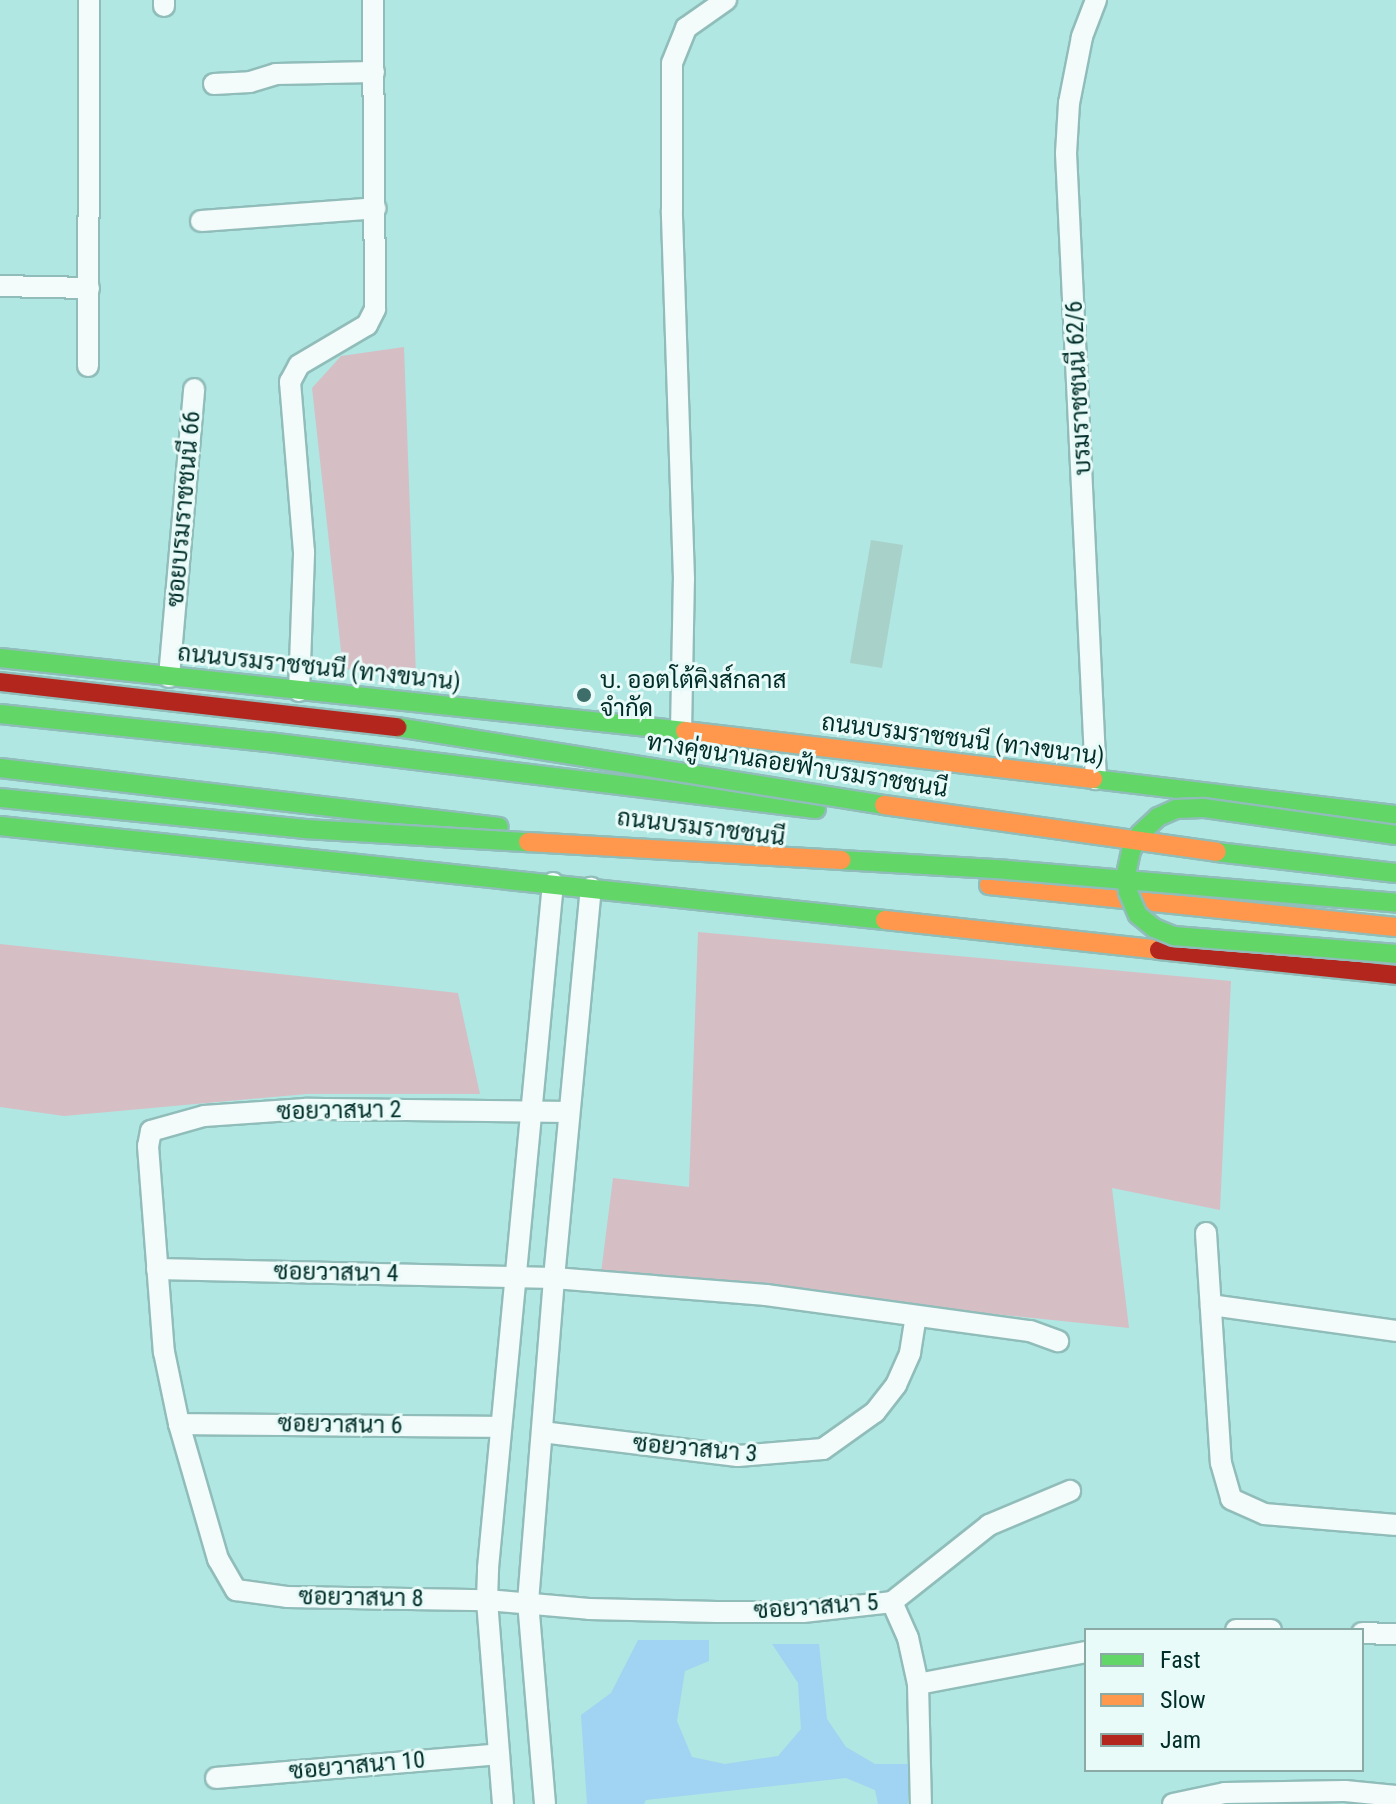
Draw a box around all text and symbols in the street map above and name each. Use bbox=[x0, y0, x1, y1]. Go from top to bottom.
street label: บรมราชชนนี 62/6 bbox=[1060, 300, 1098, 476]
street label: ซอยบรมราชชนนี 66 bbox=[161, 410, 207, 608]
street label: ถนนบรมราชชนนี (ทางขนาน) bbox=[176, 639, 462, 697]
place label: บ. ออตโต้คิงส์กลาส จำกัด bbox=[600, 667, 786, 723]
marker: บ. ออตโต้คิงส์กลาส จำกัด bbox=[575, 686, 593, 704]
street label: ถนนบรมราชชนนี (ทางขนาน) bbox=[820, 708, 1106, 772]
street label: ทางคู่ขนานลอยฟ้าบรมราชชนนี bbox=[644, 728, 950, 804]
street label: ถนนบรมราชชนนี bbox=[615, 803, 787, 853]
street label: ซอยวาสนา 2 bbox=[276, 1096, 402, 1126]
street label: ซอยวาสนา 4 bbox=[273, 1258, 399, 1288]
street label: ซอยวาสนา 6 bbox=[277, 1410, 403, 1440]
street label: ซอยวาสนา 3 bbox=[632, 1429, 758, 1469]
street label: ซอยวาสนา 8 bbox=[298, 1583, 424, 1613]
street label: ซอยวาสนา 5 bbox=[753, 1588, 879, 1626]
legend bbox=[1084, 1628, 1364, 1772]
text: Fast bbox=[1160, 1646, 1201, 1674]
text: Slow bbox=[1160, 1686, 1206, 1714]
text: Jam bbox=[1160, 1726, 1201, 1754]
street label: ซอยวาสนา 10 bbox=[288, 1746, 426, 1786]

